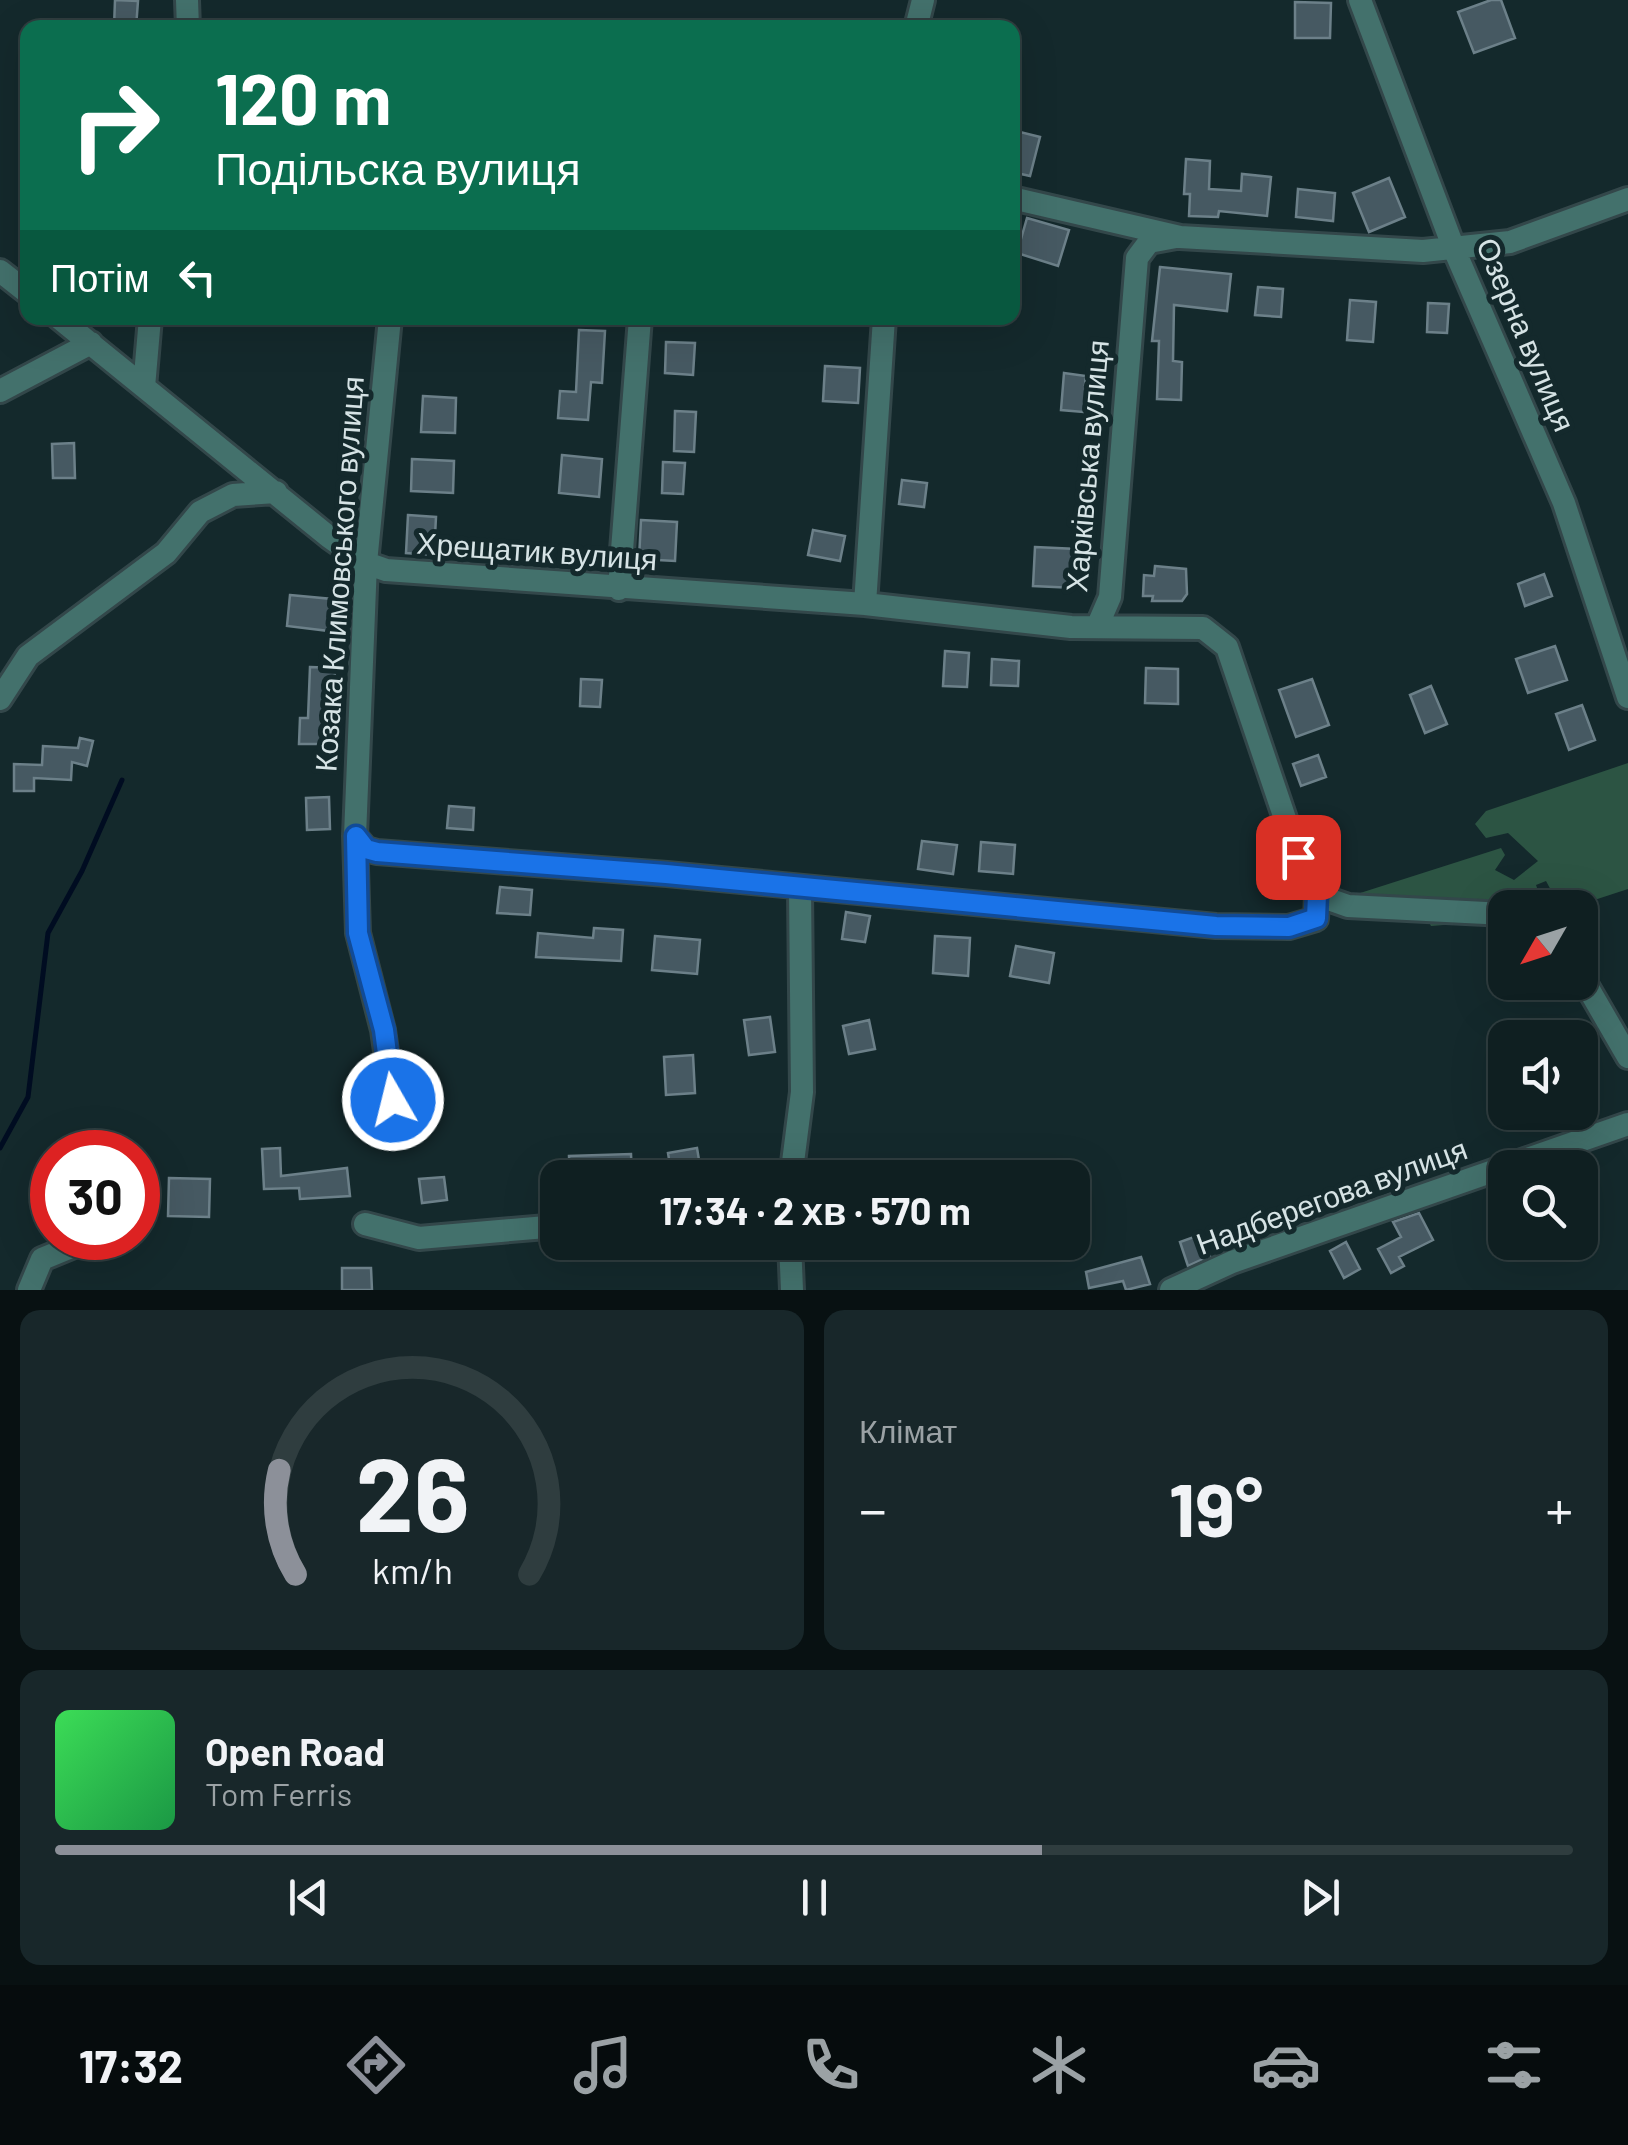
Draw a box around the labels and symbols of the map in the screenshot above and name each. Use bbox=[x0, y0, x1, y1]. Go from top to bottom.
street label: Озерна вулиця bbox=[1470, 232, 1584, 436]
street label: Харківська вулиця bbox=[1057, 338, 1115, 594]
street label: Козака Климовського вулиця bbox=[306, 375, 370, 773]
street label: Хрещатик вулиця bbox=[416, 524, 659, 576]
pin bbox=[1256, 815, 1341, 900]
north arrow bbox=[1488, 890, 1598, 1000]
position arrow bbox=[341, 1048, 445, 1152]
street label: Надберегова вулиця bbox=[1191, 1129, 1472, 1261]
speed limit sign: 30 bbox=[30, 1130, 160, 1260]

